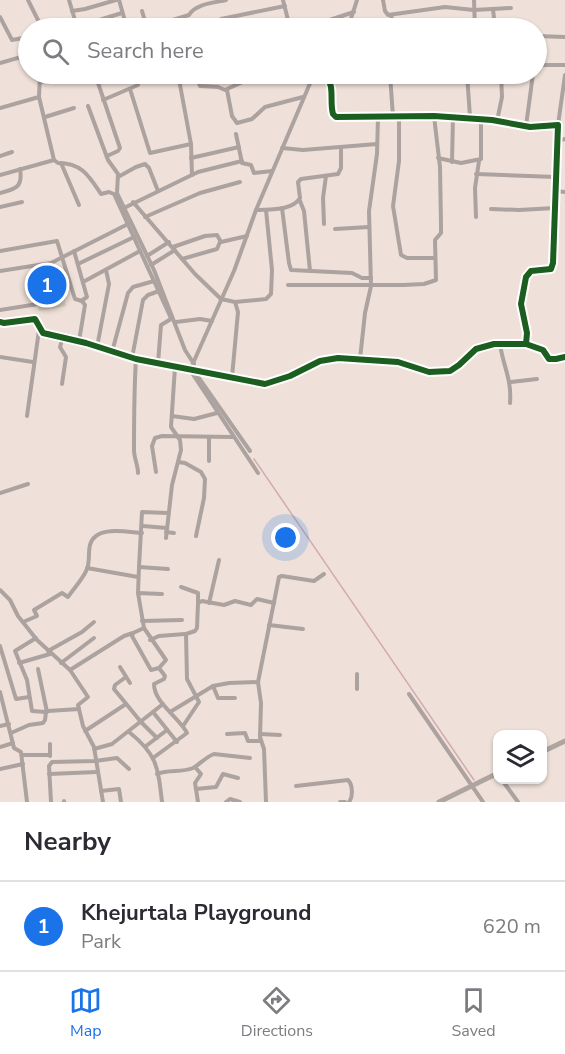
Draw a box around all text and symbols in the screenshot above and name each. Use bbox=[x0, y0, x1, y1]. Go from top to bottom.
search box bbox=[18, 18, 547, 84]
icon: search bbox=[39, 35, 72, 68]
text: Search here bbox=[87, 36, 204, 66]
pin: 1 bbox=[28, 262, 66, 308]
your location bbox=[271, 523, 300, 552]
map controls bbox=[493, 730, 547, 784]
button: layers bbox=[493, 730, 547, 784]
text: Nearby bbox=[24, 824, 111, 859]
text: Khejurtala Playground bbox=[81, 898, 311, 928]
text: 1 bbox=[38, 913, 50, 940]
text: 620 m bbox=[483, 913, 541, 940]
text: Park bbox=[81, 928, 121, 955]
tab: Map bbox=[69, 984, 102, 1042]
tab: Directions bbox=[241, 984, 313, 1042]
tab: Saved bbox=[452, 984, 496, 1042]

